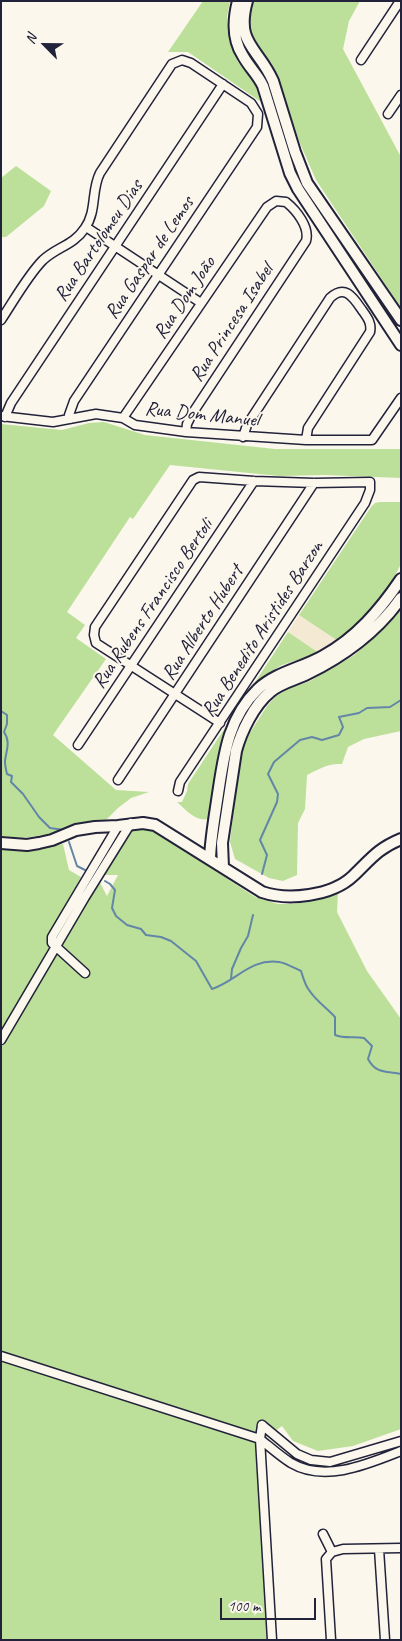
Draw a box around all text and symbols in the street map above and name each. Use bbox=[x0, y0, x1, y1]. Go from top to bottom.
north arrow bbox=[20, 20, 70, 70]
text: N bbox=[21, 32, 40, 46]
street label: Rua Bartolomeu Dias bbox=[50, 176, 148, 306]
street label: Rua Gaspar de Lemos bbox=[100, 192, 200, 324]
street label: Rua Dom João bbox=[149, 252, 221, 344]
street label: Rua Princesa Isabel bbox=[185, 260, 279, 386]
street label: Rua Dom Manuel bbox=[144, 397, 260, 433]
street label: Rua Rubens Francisco Bertoli bbox=[87, 515, 219, 693]
street label: Rua Benedito Aristides Barzon bbox=[197, 536, 329, 722]
street label: Rua Alberto Hubert bbox=[157, 561, 249, 685]
scale bar bbox=[222, 1588, 318, 1620]
text: 100 m bbox=[228, 1597, 260, 1616]

